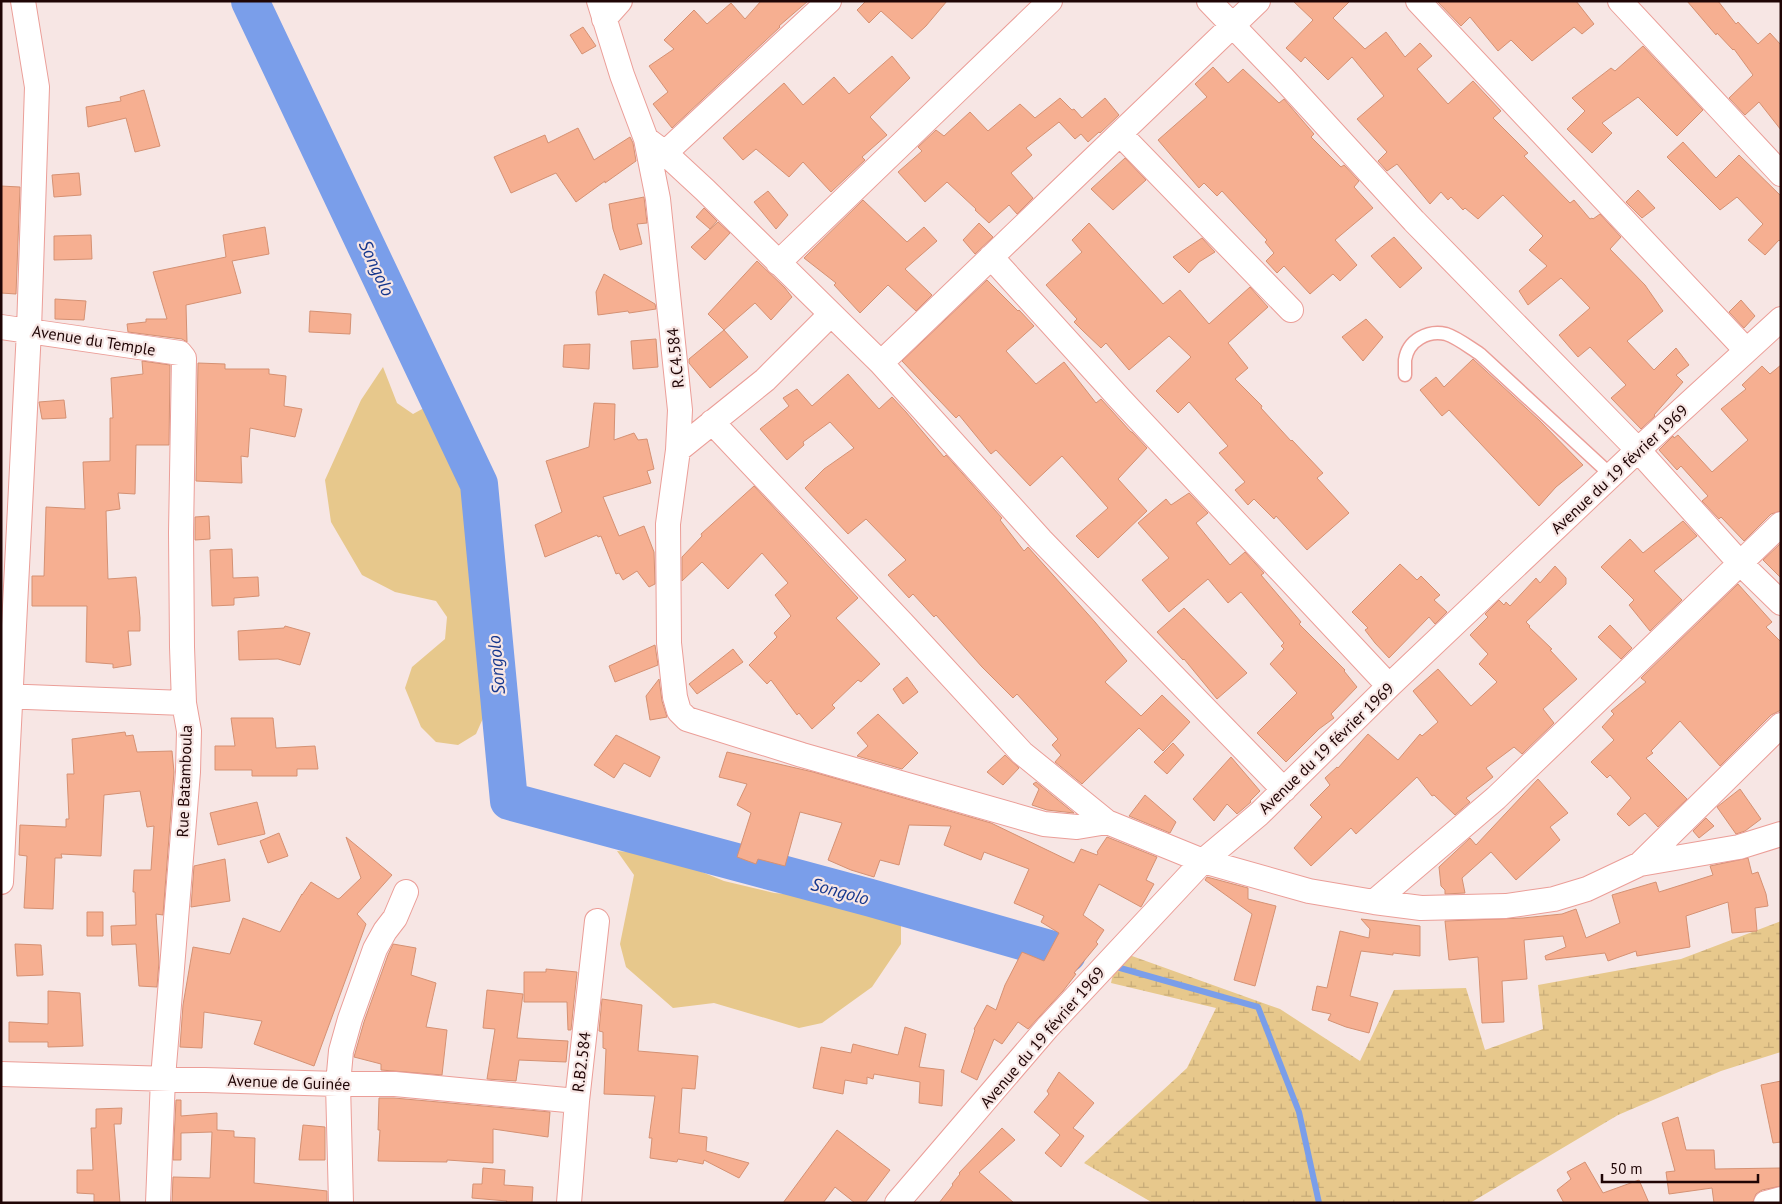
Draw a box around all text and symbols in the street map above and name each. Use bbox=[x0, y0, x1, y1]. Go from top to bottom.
water label: Songolo bbox=[354, 236, 400, 300]
street label: Avenue du Temple bbox=[31, 320, 157, 360]
street label: R.C4.584 bbox=[662, 327, 688, 389]
street label: Avenue du 19 février 1969 bbox=[1546, 400, 1692, 538]
water label: Songolo bbox=[482, 634, 510, 696]
street label: Avenue du 19 février 1969 bbox=[1254, 678, 1398, 818]
street label: Rue Batamboula bbox=[172, 724, 196, 838]
water label: Songolo bbox=[808, 872, 872, 910]
street label: Avenue du 19 février 1969 bbox=[975, 962, 1109, 1112]
street label: R.B2.584 bbox=[567, 1030, 595, 1093]
street label: Avenue de Guinée bbox=[227, 1070, 351, 1094]
scale bar bbox=[1602, 1152, 1758, 1184]
text: 50 m bbox=[1610, 1159, 1643, 1178]

